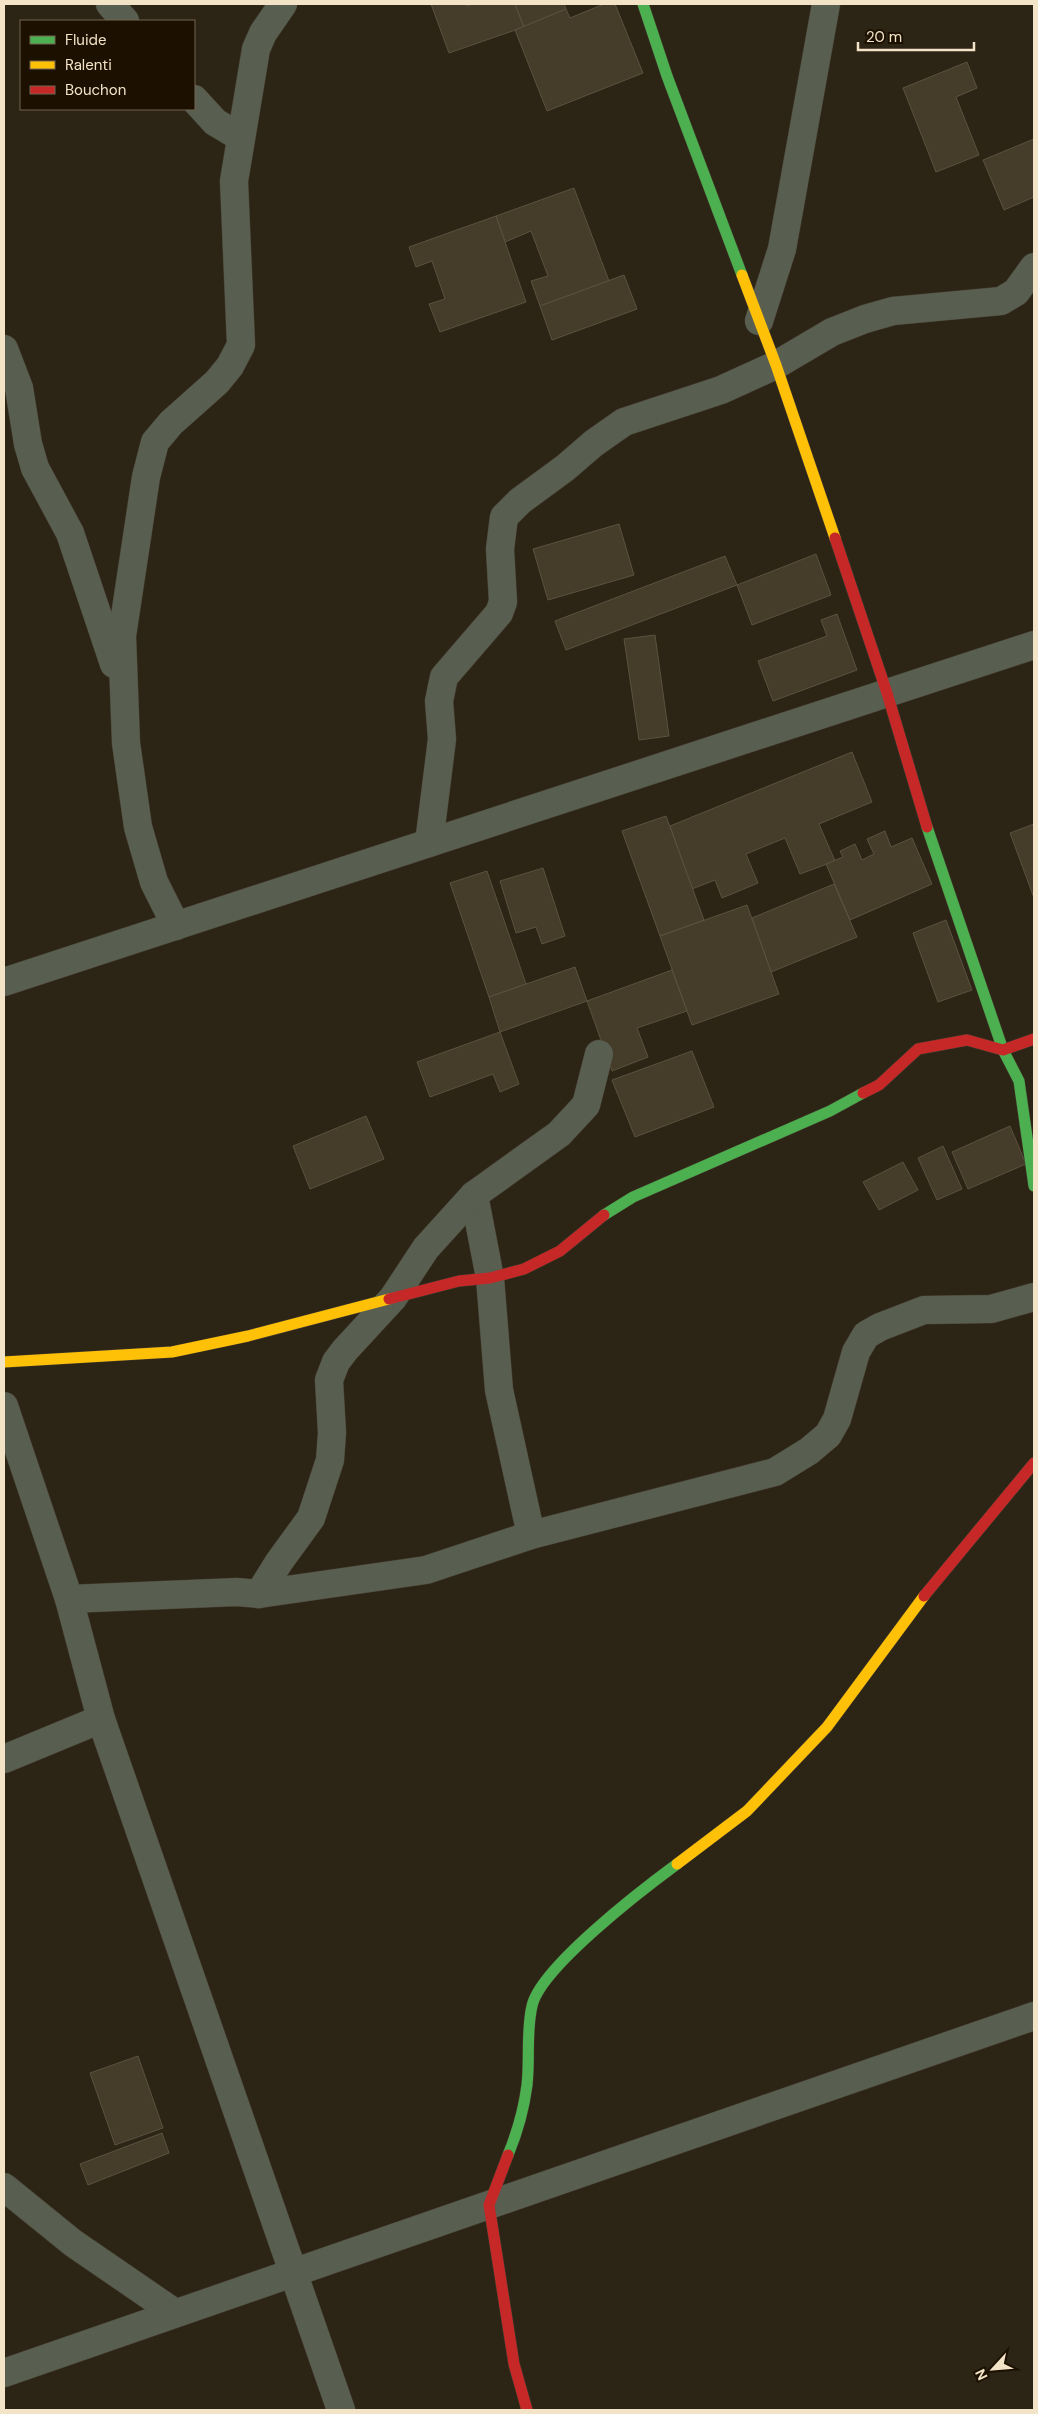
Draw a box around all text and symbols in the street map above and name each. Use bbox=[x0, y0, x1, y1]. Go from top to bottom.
legend bbox=[20, 20, 195, 110]
scale bar bbox=[858, 20, 974, 52]
text: 20 m bbox=[866, 27, 902, 47]
text: Fluide bbox=[65, 30, 107, 50]
text: Ralenti bbox=[65, 55, 112, 75]
text: Bouchon bbox=[65, 80, 126, 100]
north arrow bbox=[968, 2344, 1018, 2394]
text: N bbox=[971, 2366, 992, 2383]

